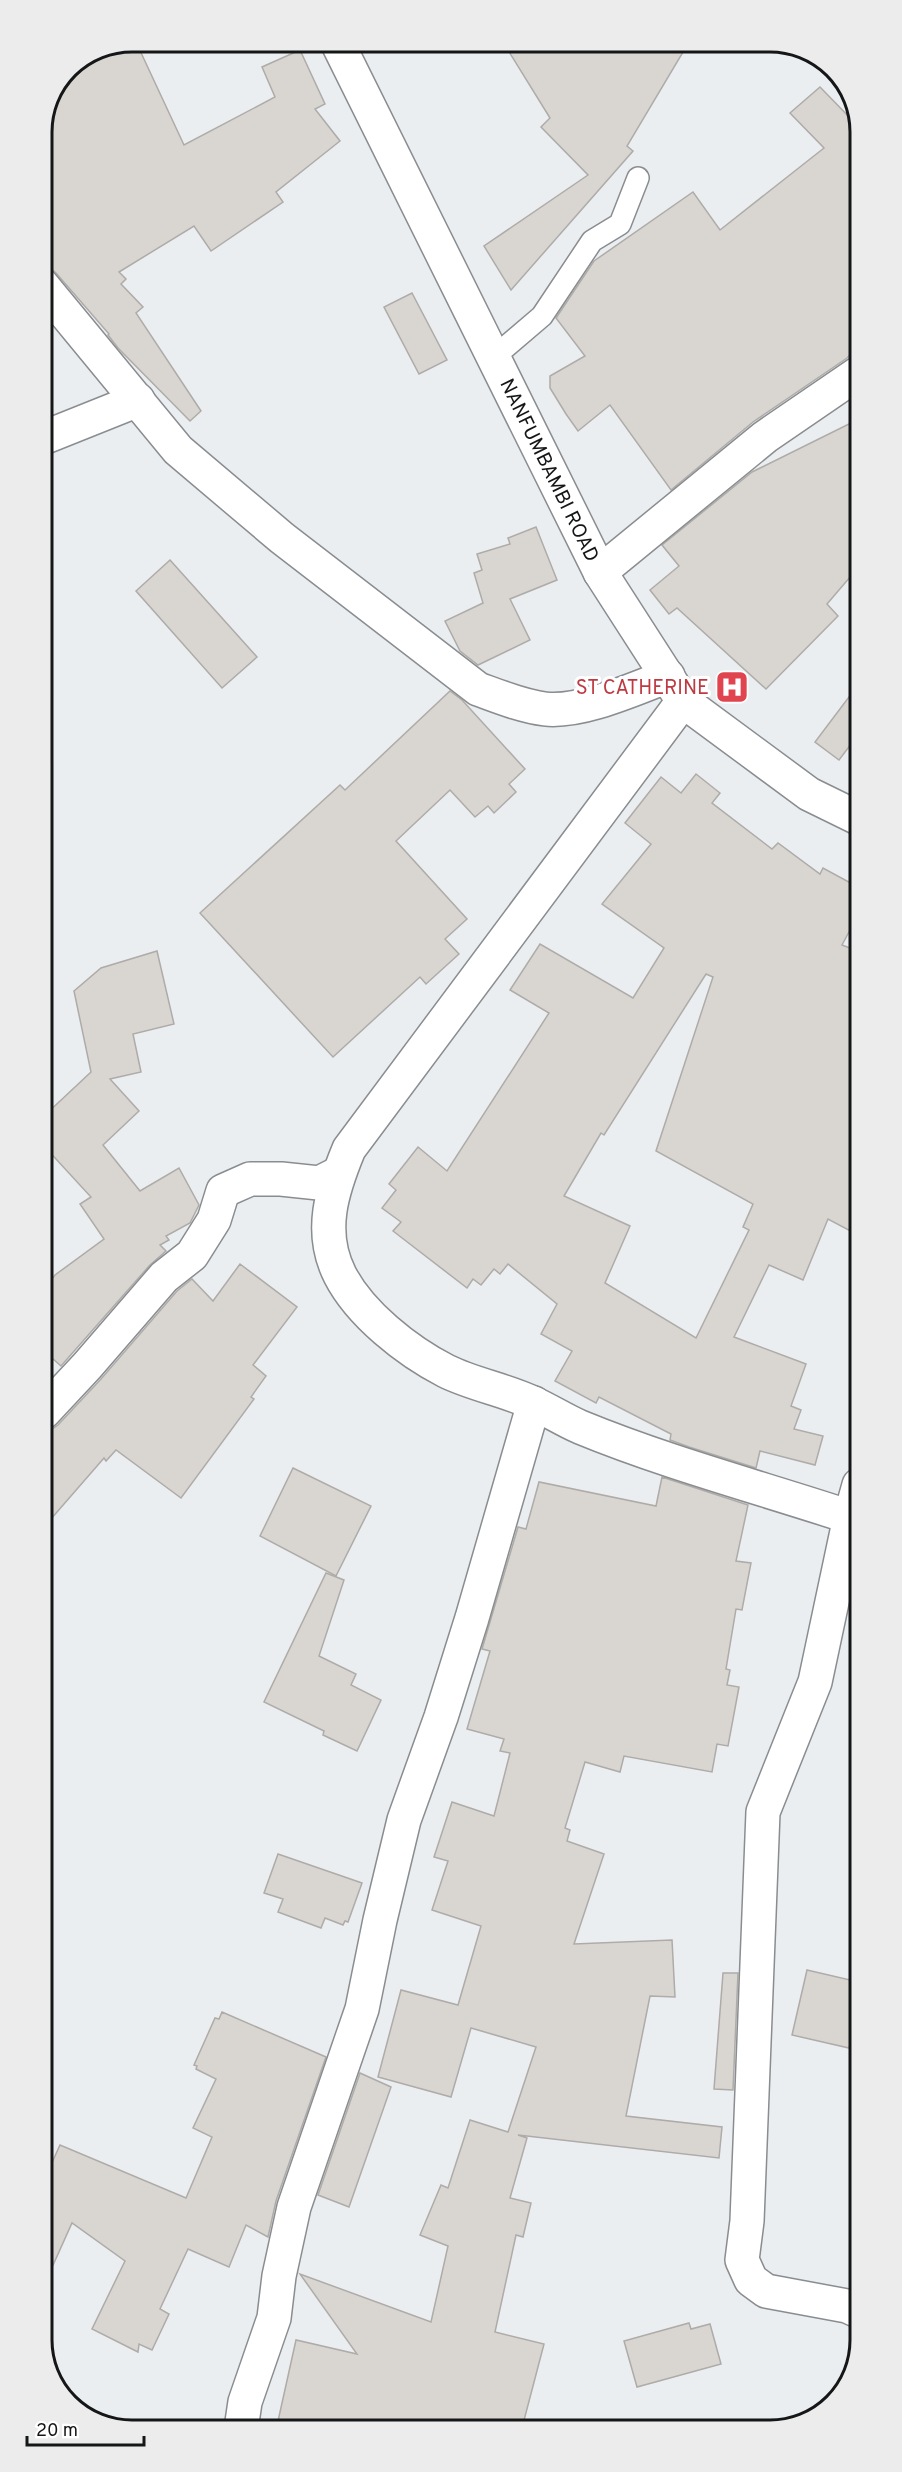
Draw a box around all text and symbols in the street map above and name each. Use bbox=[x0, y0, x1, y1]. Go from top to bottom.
street label: NANFUMBAMBI ROAD bbox=[492, 375, 604, 567]
hospital icon: ST CATHERINE bbox=[714, 669, 750, 705]
place label: ST CATHERINE bbox=[576, 676, 709, 702]
scale bar bbox=[27, 2409, 144, 2447]
text: 20 m bbox=[36, 2420, 78, 2443]

